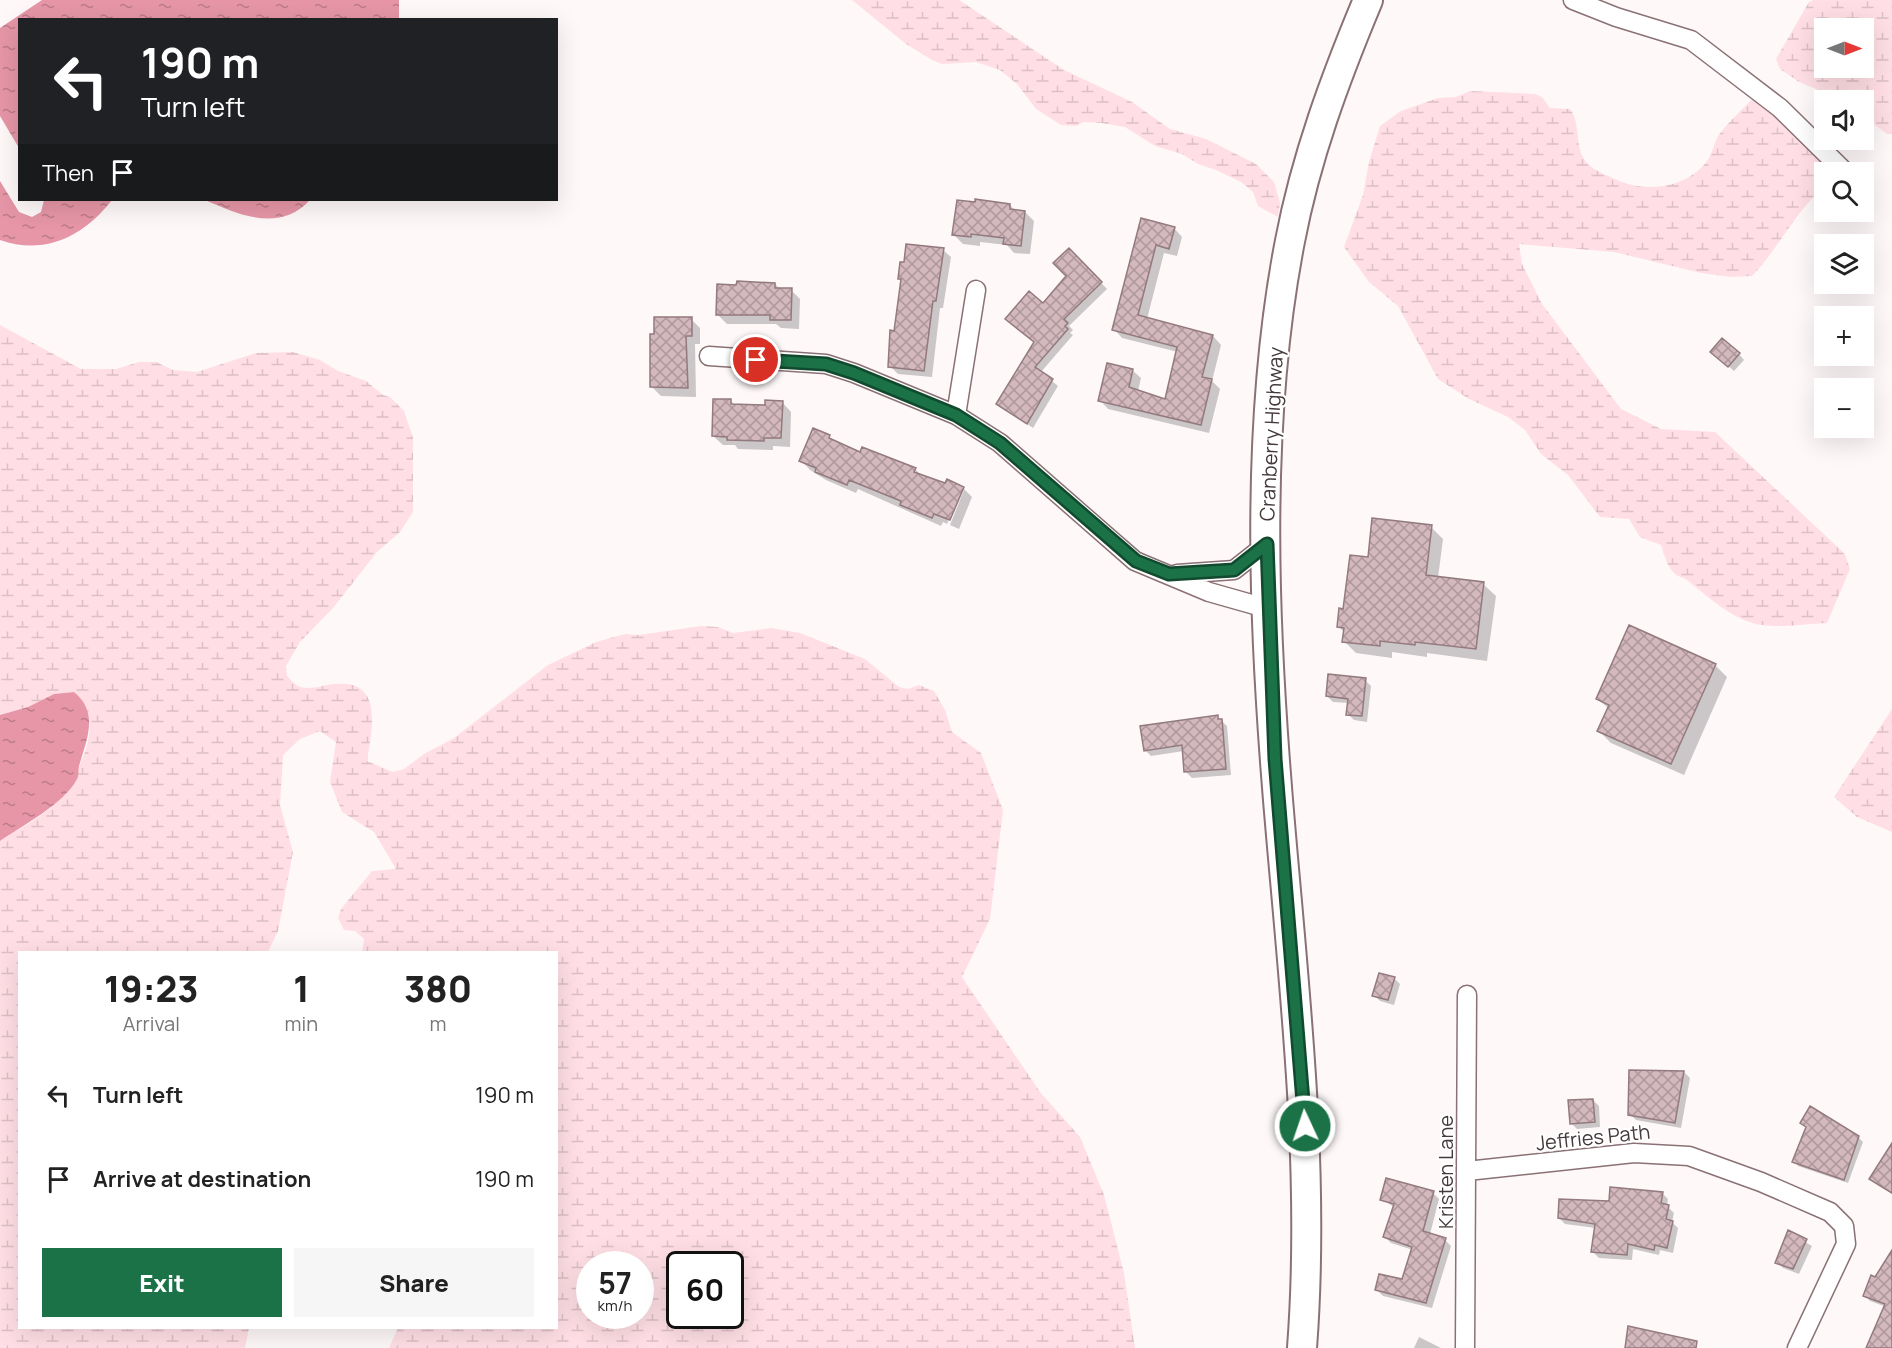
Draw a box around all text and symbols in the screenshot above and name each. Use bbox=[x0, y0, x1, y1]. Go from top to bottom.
north arrow bbox=[1814, 18, 1874, 78]
map controls bbox=[1814, 18, 1874, 438]
text: 190 m bbox=[141, 33, 259, 91]
icon: left bbox=[42, 42, 120, 120]
text: Turn left bbox=[141, 88, 245, 125]
button: sound bbox=[1814, 90, 1874, 150]
icon: arrive bbox=[106, 156, 139, 189]
text: Then bbox=[42, 158, 94, 188]
button: search bbox=[1814, 162, 1874, 222]
button: layers bbox=[1814, 234, 1874, 294]
button: + bbox=[1814, 306, 1874, 366]
pin bbox=[730, 334, 781, 385]
icon: arrive bbox=[739, 343, 772, 376]
street label: Cranberry Highway bbox=[1253, 346, 1289, 522]
button: − bbox=[1814, 378, 1874, 438]
text: 19:23 bbox=[104, 964, 199, 1013]
text: 1 bbox=[293, 964, 309, 1013]
text: 380 bbox=[404, 964, 472, 1013]
text: Arrival bbox=[123, 1010, 180, 1037]
text: min bbox=[285, 1010, 318, 1037]
text: m bbox=[430, 1010, 447, 1037]
icon: left bbox=[42, 1079, 75, 1112]
text: Turn left bbox=[93, 1080, 183, 1110]
text: 190 m bbox=[475, 1080, 534, 1110]
position arrow bbox=[1273, 1094, 1337, 1158]
street label: Kristen Lane bbox=[1432, 1115, 1459, 1229]
street label: Jeffries Path bbox=[1534, 1118, 1652, 1156]
icon: arrive bbox=[42, 1163, 75, 1196]
text: Arrive at destination bbox=[93, 1164, 311, 1194]
text: 190 m bbox=[475, 1164, 534, 1194]
button: Exit bbox=[42, 1248, 282, 1317]
button: Share bbox=[294, 1248, 534, 1317]
speed limit sign: 60 bbox=[666, 1251, 744, 1329]
text: 57 bbox=[598, 1262, 632, 1303]
text: km/h bbox=[598, 1295, 632, 1316]

